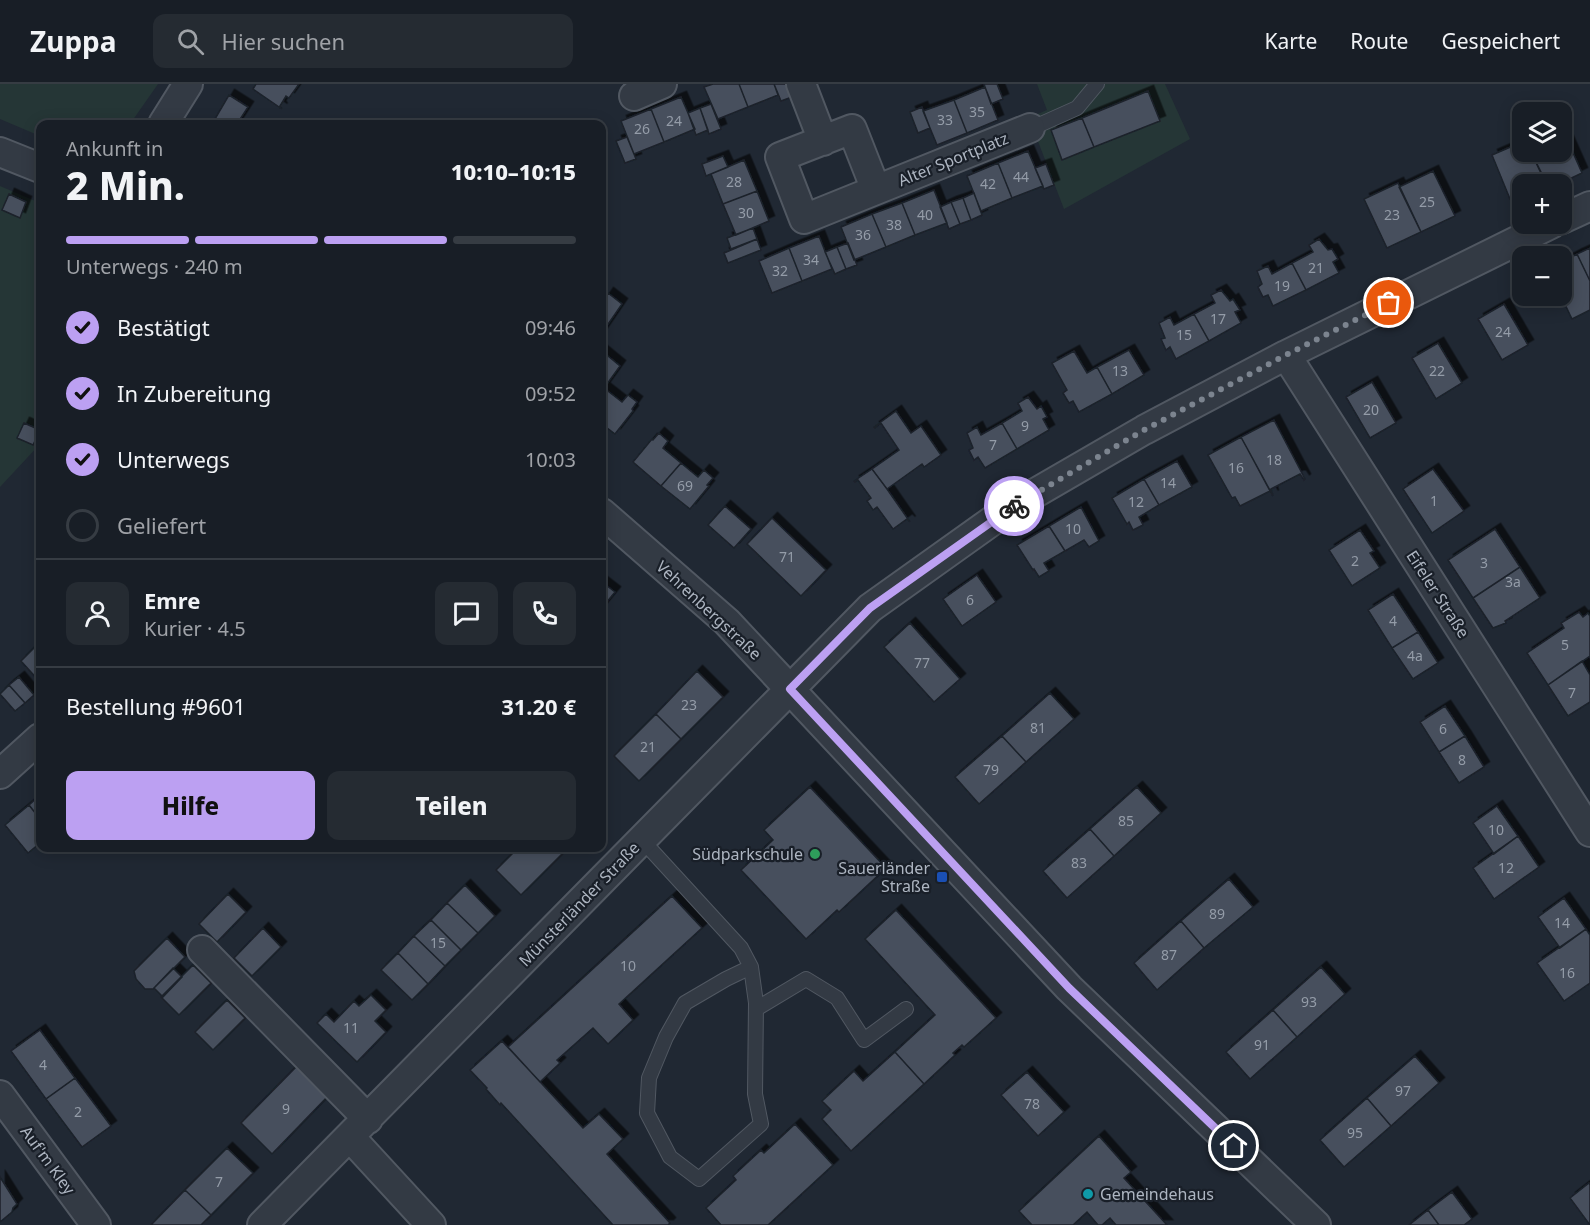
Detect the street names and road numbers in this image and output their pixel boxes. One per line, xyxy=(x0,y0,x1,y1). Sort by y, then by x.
street label: Alter Sportplatz xyxy=(895,127,1011,191)
street label: Eifeler Straße xyxy=(1401,546,1475,642)
street label: Vehrenbergstraße xyxy=(652,555,766,665)
street label: Münsterländer Straße xyxy=(514,837,644,971)
street label: Auf'm Kley xyxy=(16,1121,81,1199)

